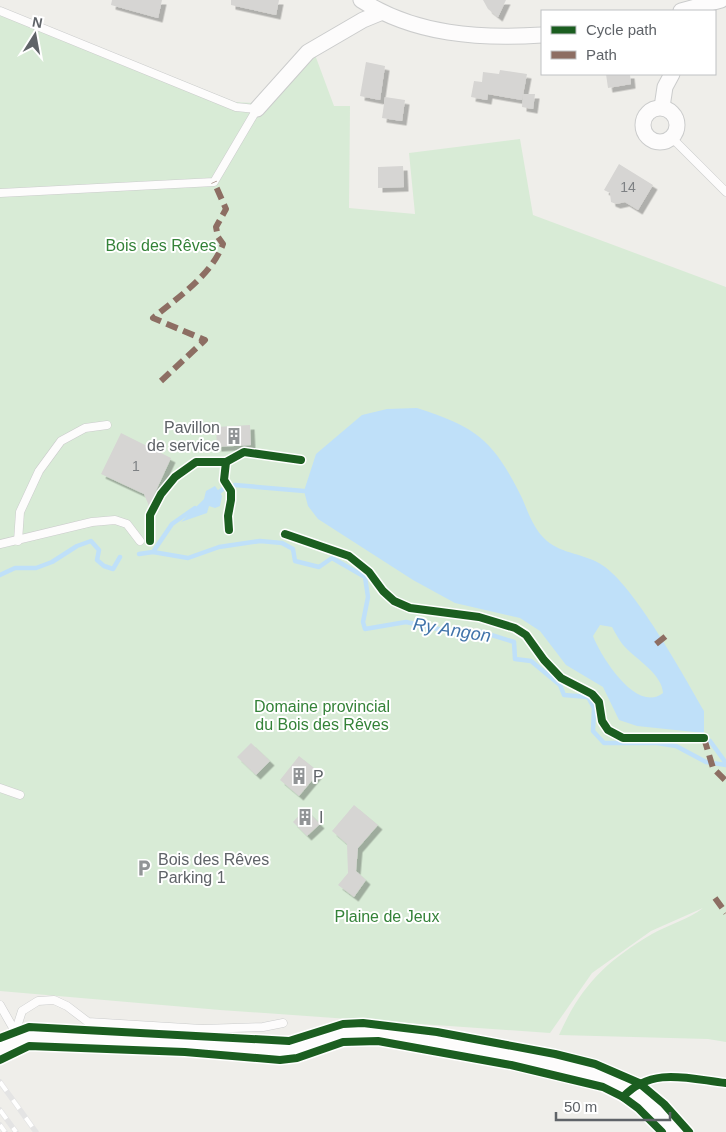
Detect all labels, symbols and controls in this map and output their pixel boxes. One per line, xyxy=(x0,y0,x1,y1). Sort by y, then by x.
north arrow xyxy=(10,10,60,60)
legend xyxy=(541,10,716,75)
text: N xyxy=(31,13,44,31)
text: Cycle path xyxy=(586,21,657,38)
text: Path xyxy=(586,46,617,63)
house number: 14 xyxy=(620,179,636,195)
park label: Bois des Rêves xyxy=(105,237,217,254)
place label: Pavillon de service xyxy=(147,419,220,454)
building icon: Pavillon de service xyxy=(224,426,244,446)
house number: 1 xyxy=(132,458,140,474)
water label: Ry Angon xyxy=(412,614,492,646)
park label: Domaine provincial du Bois des Rêves xyxy=(254,698,390,733)
building icon: P xyxy=(289,766,309,786)
place label: P xyxy=(313,768,324,785)
building icon: I xyxy=(295,807,315,827)
place label: I xyxy=(319,809,323,826)
place label: Bois des Rêves Parking 1 xyxy=(158,851,269,886)
parking icon: Bois des Rêves Parking 1 xyxy=(134,858,154,878)
park label: Plaine de Jeux xyxy=(335,908,439,925)
scale bar xyxy=(556,1090,670,1122)
text: 50 m xyxy=(564,1098,597,1115)

